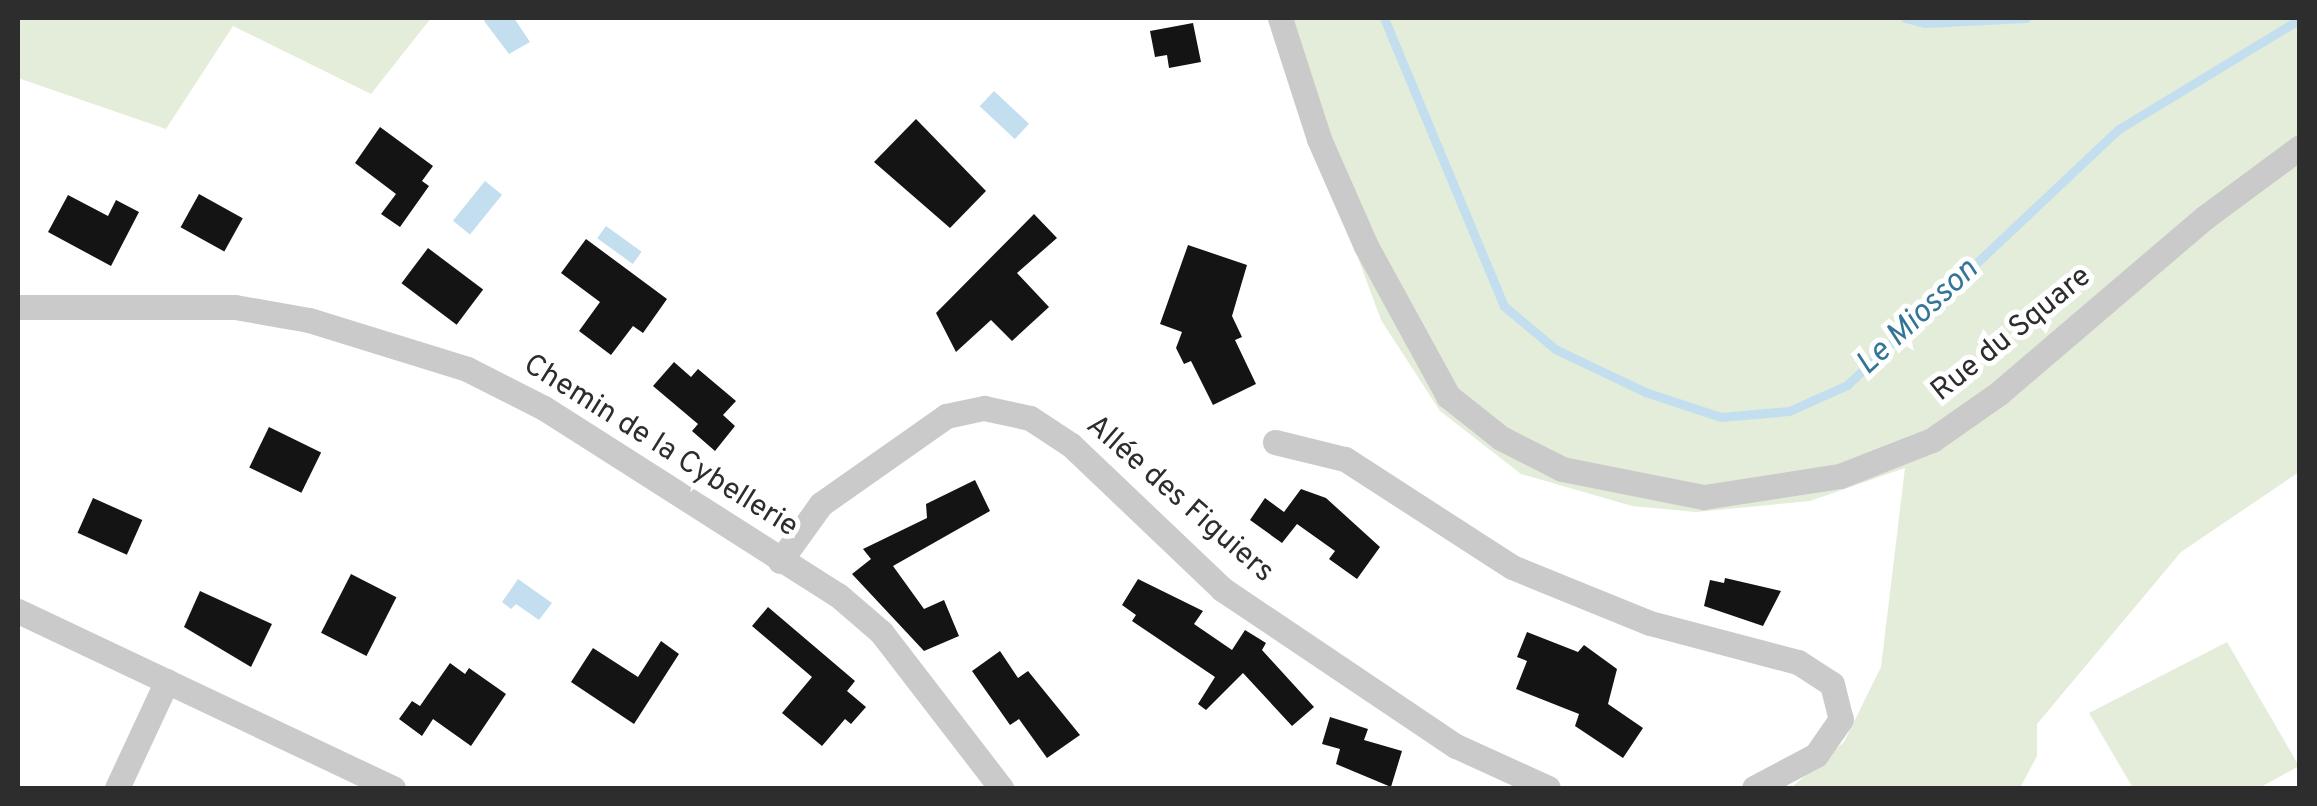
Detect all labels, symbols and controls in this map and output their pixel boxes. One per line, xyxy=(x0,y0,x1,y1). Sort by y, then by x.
water label: Le Miosson xyxy=(1849,252,1987,384)
street label: Rue du Square xyxy=(1925,260,2099,410)
street label: Chemin de la Cybellerie xyxy=(516,348,804,546)
street label: Allée des Figuiers xyxy=(1078,409,1280,591)

